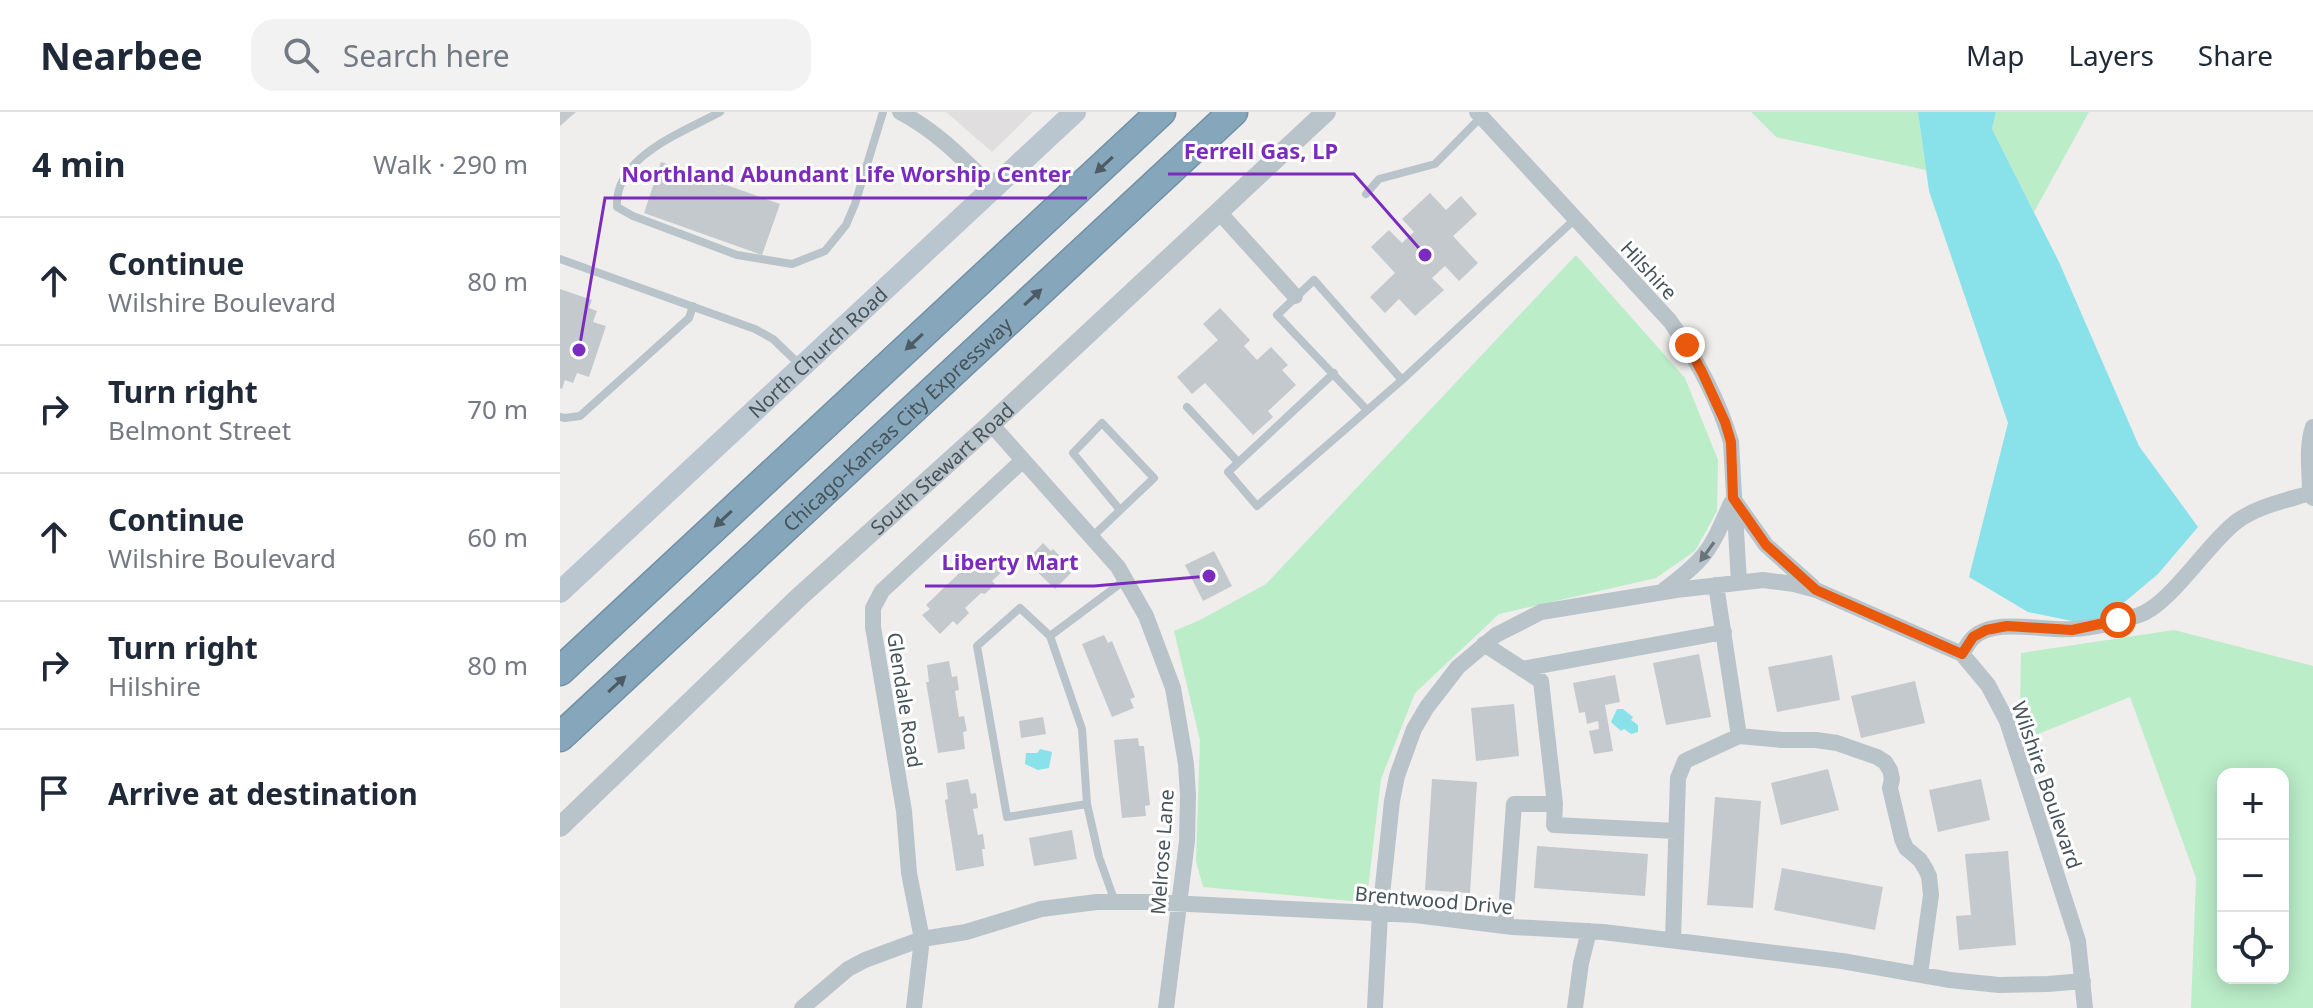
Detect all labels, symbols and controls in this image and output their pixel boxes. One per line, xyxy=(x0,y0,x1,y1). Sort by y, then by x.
search box xyxy=(251,19,811,91)
text: Nearbee xyxy=(40,29,203,81)
icon: search xyxy=(279,33,323,77)
text: Search here xyxy=(343,35,510,76)
text: Map xyxy=(1966,36,2024,74)
text: Layers xyxy=(2068,36,2154,74)
text: Share xyxy=(2198,36,2273,74)
callout: Ferrell Gas, LP xyxy=(1168,128,1354,174)
text: Ferrell Gas, LP xyxy=(1184,135,1338,165)
text: 4 min xyxy=(32,141,126,187)
text: Walk · 290 m xyxy=(373,146,528,182)
callout: Northland Abundant Life Worship Center xyxy=(605,152,1087,198)
one-way arrow xyxy=(1095,156,1114,174)
text: Northland Abundant Life Worship Center xyxy=(621,158,1071,188)
street label: Hilshire xyxy=(1615,235,1683,305)
text: Continue xyxy=(108,243,244,284)
icon: ahead xyxy=(32,259,76,303)
text: 80 m xyxy=(467,263,528,299)
street label: North Church Road xyxy=(742,280,893,424)
text: Wilshire Boulevard xyxy=(108,284,336,320)
one-way arrow xyxy=(1024,289,1043,307)
street label: Chicago-Kansas City Expressway xyxy=(777,310,1018,537)
route end xyxy=(1669,327,1705,363)
one-way arrow xyxy=(904,333,923,351)
text: Turn right xyxy=(108,371,258,412)
icon: right xyxy=(32,387,76,431)
text: 70 m xyxy=(467,391,528,427)
street label: South Stewart Road xyxy=(864,396,1020,540)
text: Belmont Street xyxy=(108,412,291,448)
text: Continue xyxy=(108,499,244,540)
one-way arrow xyxy=(714,510,733,528)
icon: ahead xyxy=(32,515,76,559)
text: 60 m xyxy=(467,519,528,555)
text: Wilshire Boulevard xyxy=(108,540,336,576)
callout: Liberty Mart xyxy=(925,540,1094,586)
one-way arrow xyxy=(1699,542,1715,562)
text: Liberty Mart xyxy=(942,546,1078,576)
route start xyxy=(2100,602,2136,638)
text: Turn right xyxy=(108,627,258,668)
street label: Glendale Road xyxy=(881,630,929,770)
icon: right xyxy=(32,643,76,687)
text: 80 m xyxy=(467,647,528,683)
text: Hilshire xyxy=(108,668,201,704)
one-way arrow xyxy=(607,675,626,693)
street label: Wilshire Boulevard xyxy=(2006,698,2088,872)
map controls xyxy=(2217,768,2289,984)
button: + xyxy=(2217,768,2289,840)
icon: arrive xyxy=(32,771,76,815)
text: Arrive at destination xyxy=(108,773,418,814)
street label: Melrose Lane xyxy=(1144,788,1180,916)
button: − xyxy=(2217,840,2289,912)
street label: Brentwood Drive xyxy=(1354,880,1514,920)
button: locate xyxy=(2217,912,2289,984)

